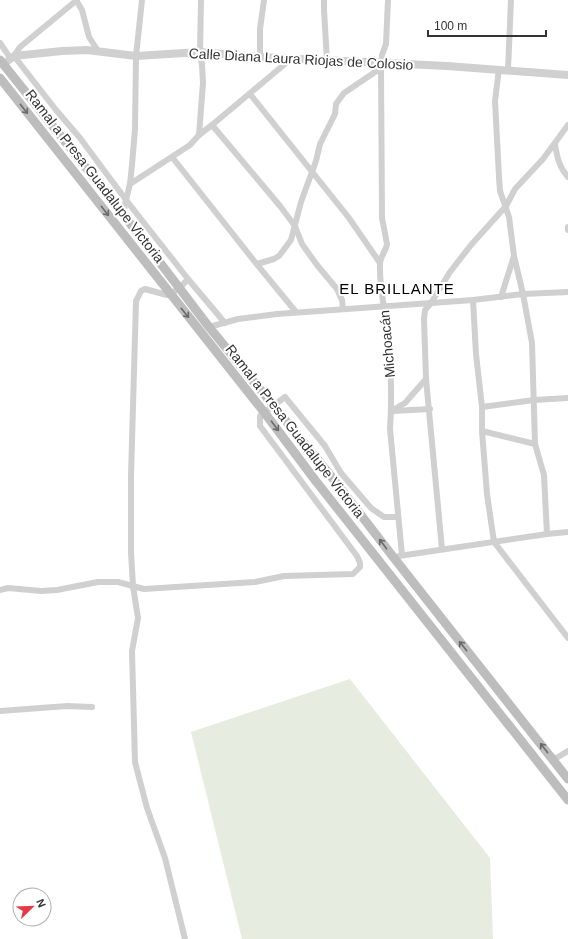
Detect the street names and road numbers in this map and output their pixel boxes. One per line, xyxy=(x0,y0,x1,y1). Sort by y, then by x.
street label: Calle Diana Laura Riojas de Colosio xyxy=(188,45,414,73)
street label: Ramal a Presa Guadalupe Victoria xyxy=(22,86,168,266)
street label: Michoacán xyxy=(376,310,398,378)
street label: Ramal a Presa Guadalupe Victoria xyxy=(222,341,368,521)

